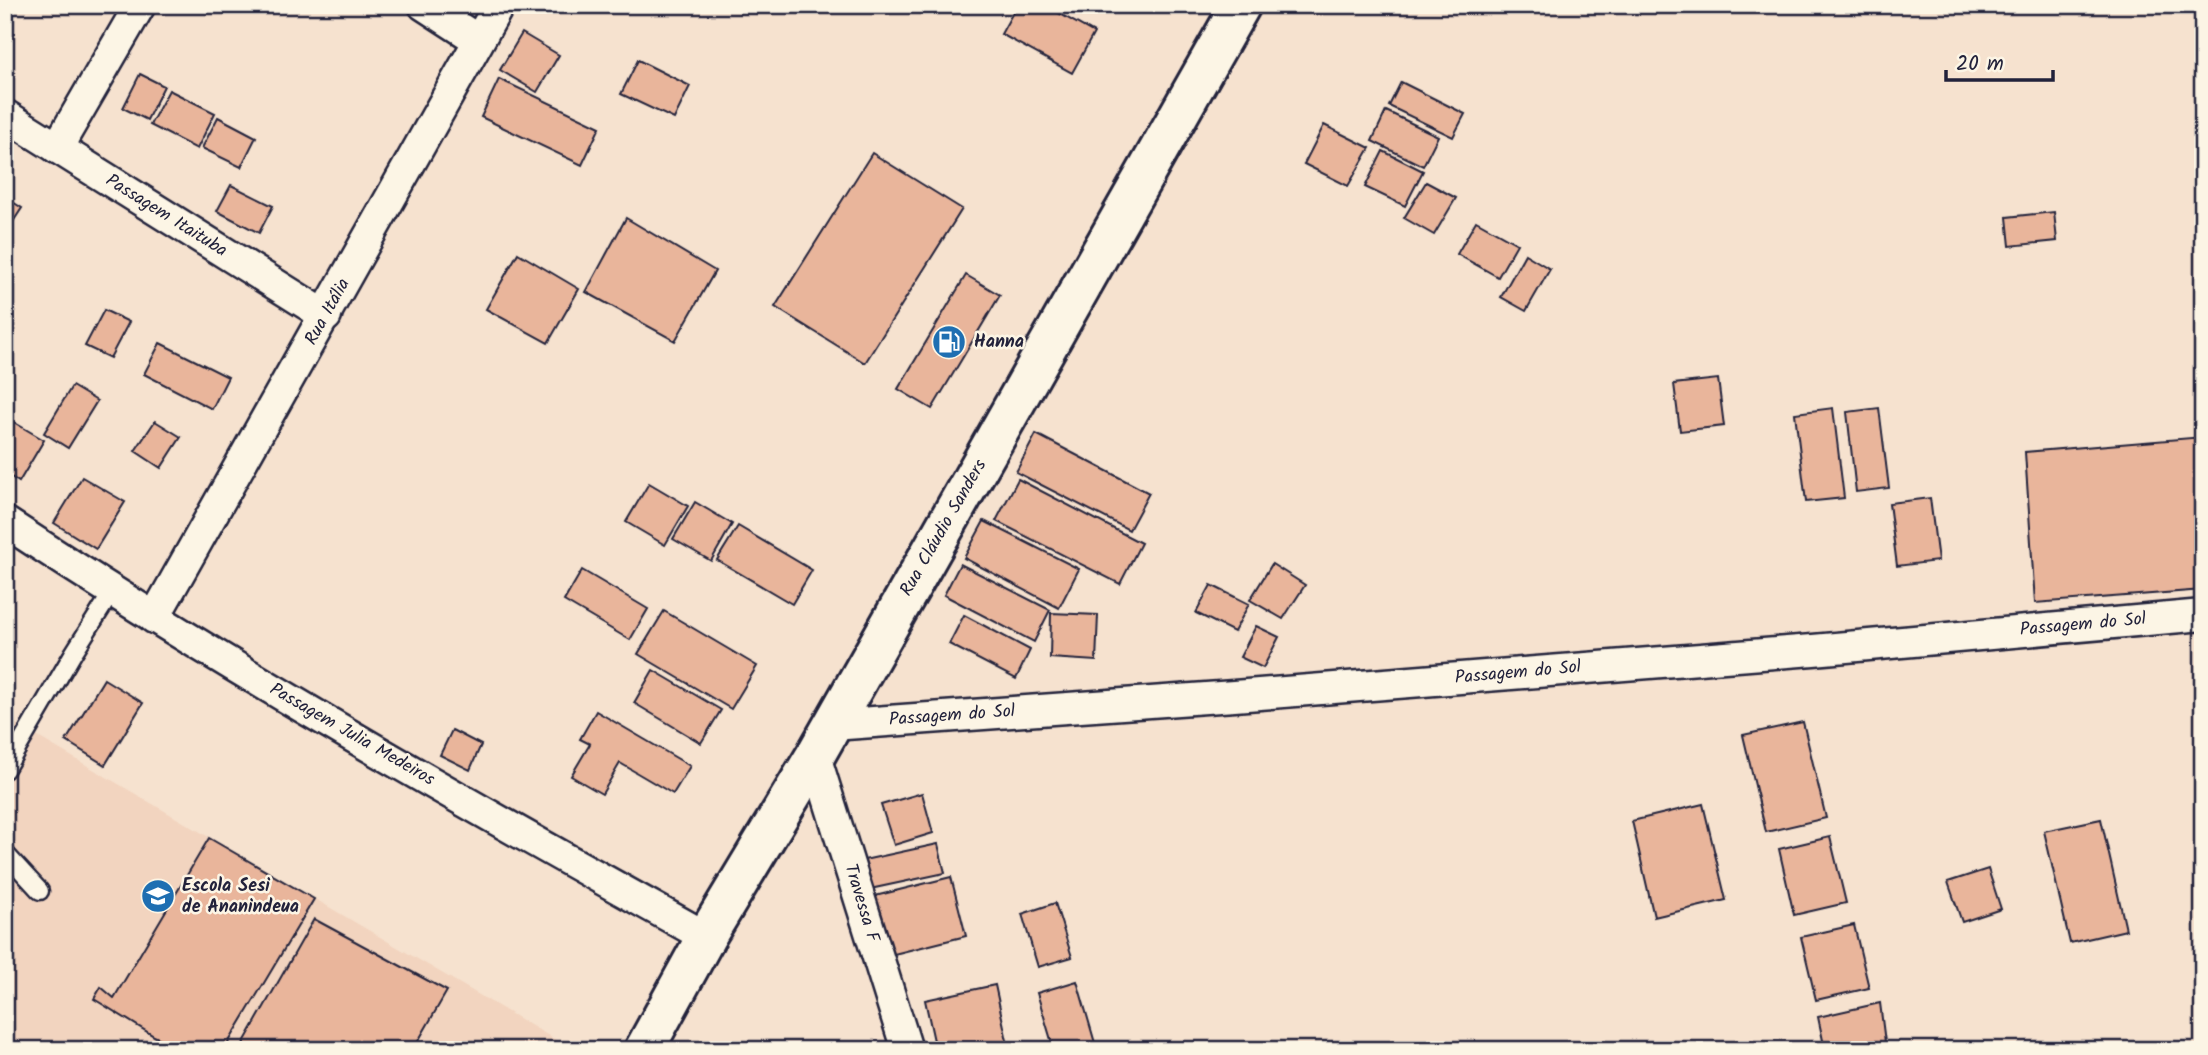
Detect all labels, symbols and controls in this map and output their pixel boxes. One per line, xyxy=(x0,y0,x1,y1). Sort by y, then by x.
scale bar xyxy=(1946,38,2052,82)
text: 20 m xyxy=(1956,48,2004,81)
street label: Passagem Itaituba xyxy=(99,167,233,265)
street label: Rua Itália xyxy=(298,273,358,351)
fuel station icon: Hanna xyxy=(930,323,968,361)
place label: Hanna xyxy=(974,328,1024,357)
street label: Rua Cláudio Sanders xyxy=(893,454,995,602)
street label: Passagem do Sol xyxy=(2019,605,2148,645)
street label: Passagem do Sol xyxy=(1454,653,1583,693)
street label: Passagem Julia Medeiros xyxy=(264,676,441,794)
street label: Passagem do Sol xyxy=(888,697,1017,735)
street label: Travessa F xyxy=(835,860,887,947)
place label: Escola Sesi de Ananindeua xyxy=(182,872,299,922)
school or university icon: Escola Sesi de Ananindeua xyxy=(139,877,177,915)

